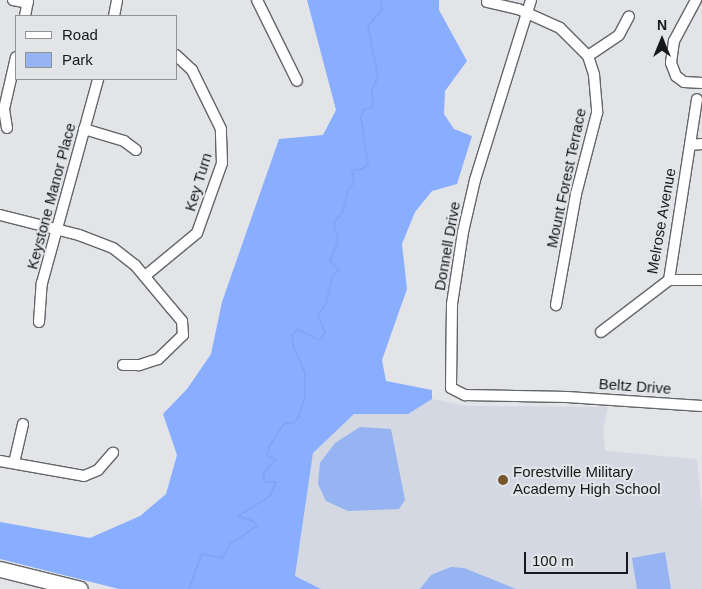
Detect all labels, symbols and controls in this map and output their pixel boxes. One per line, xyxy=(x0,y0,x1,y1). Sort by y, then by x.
legend xyxy=(15,15,178,80)
north arrow xyxy=(637,15,687,65)
text: N xyxy=(657,17,667,33)
text: Road xyxy=(62,26,98,43)
text: Park xyxy=(62,51,93,68)
street label: Mount Forest Terrace xyxy=(542,106,590,250)
street label: Keystone Manor Place xyxy=(23,121,79,271)
street label: Key Turn xyxy=(181,151,215,213)
street label: Melrose Avenue xyxy=(643,166,679,276)
street label: Donnell Drive xyxy=(430,200,464,292)
street label: Beltz Drive xyxy=(598,374,672,398)
place label: Forestville Military Academy High School xyxy=(513,462,661,497)
marker: Forestville Military Academy High School xyxy=(497,474,509,486)
scale bar xyxy=(527,542,631,574)
text: 100 m xyxy=(532,552,574,569)

